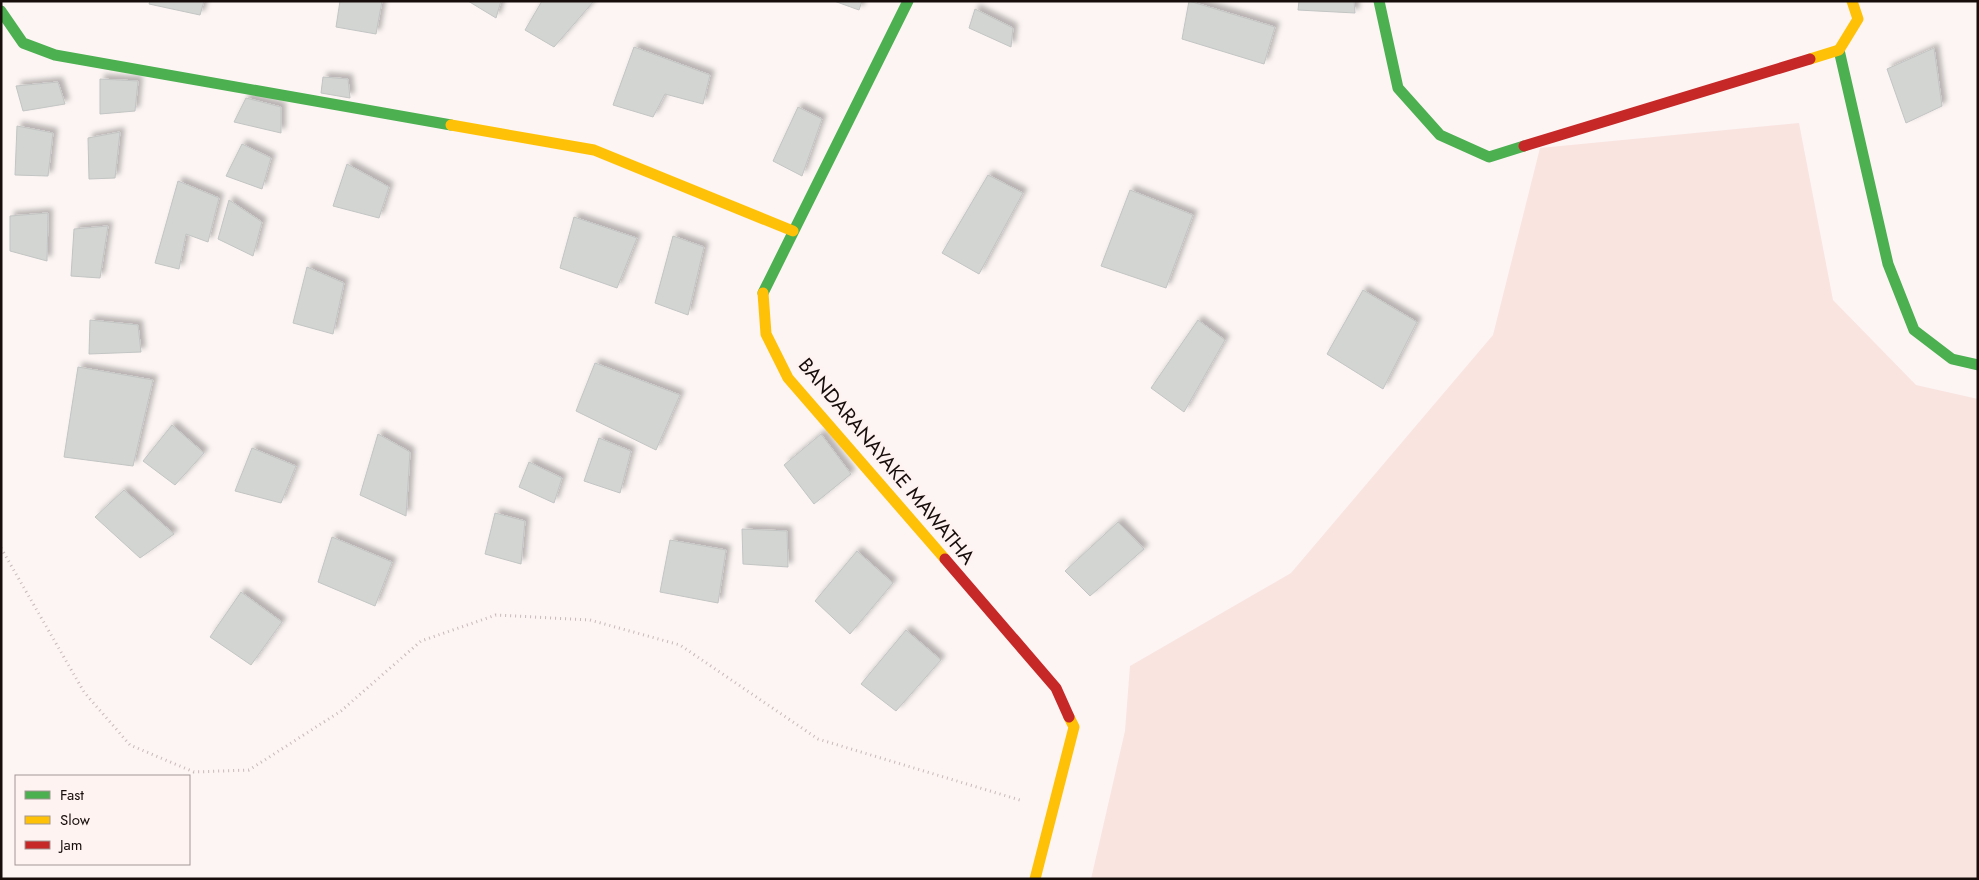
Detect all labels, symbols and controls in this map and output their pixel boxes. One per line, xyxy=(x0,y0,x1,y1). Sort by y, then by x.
street label: BANDARANAYAKE MAWATHA xyxy=(791,352,982,572)
legend xyxy=(15,775,190,865)
text: Fast xyxy=(60,784,84,806)
text: Slow xyxy=(60,809,91,831)
text: Jam xyxy=(58,834,83,856)

